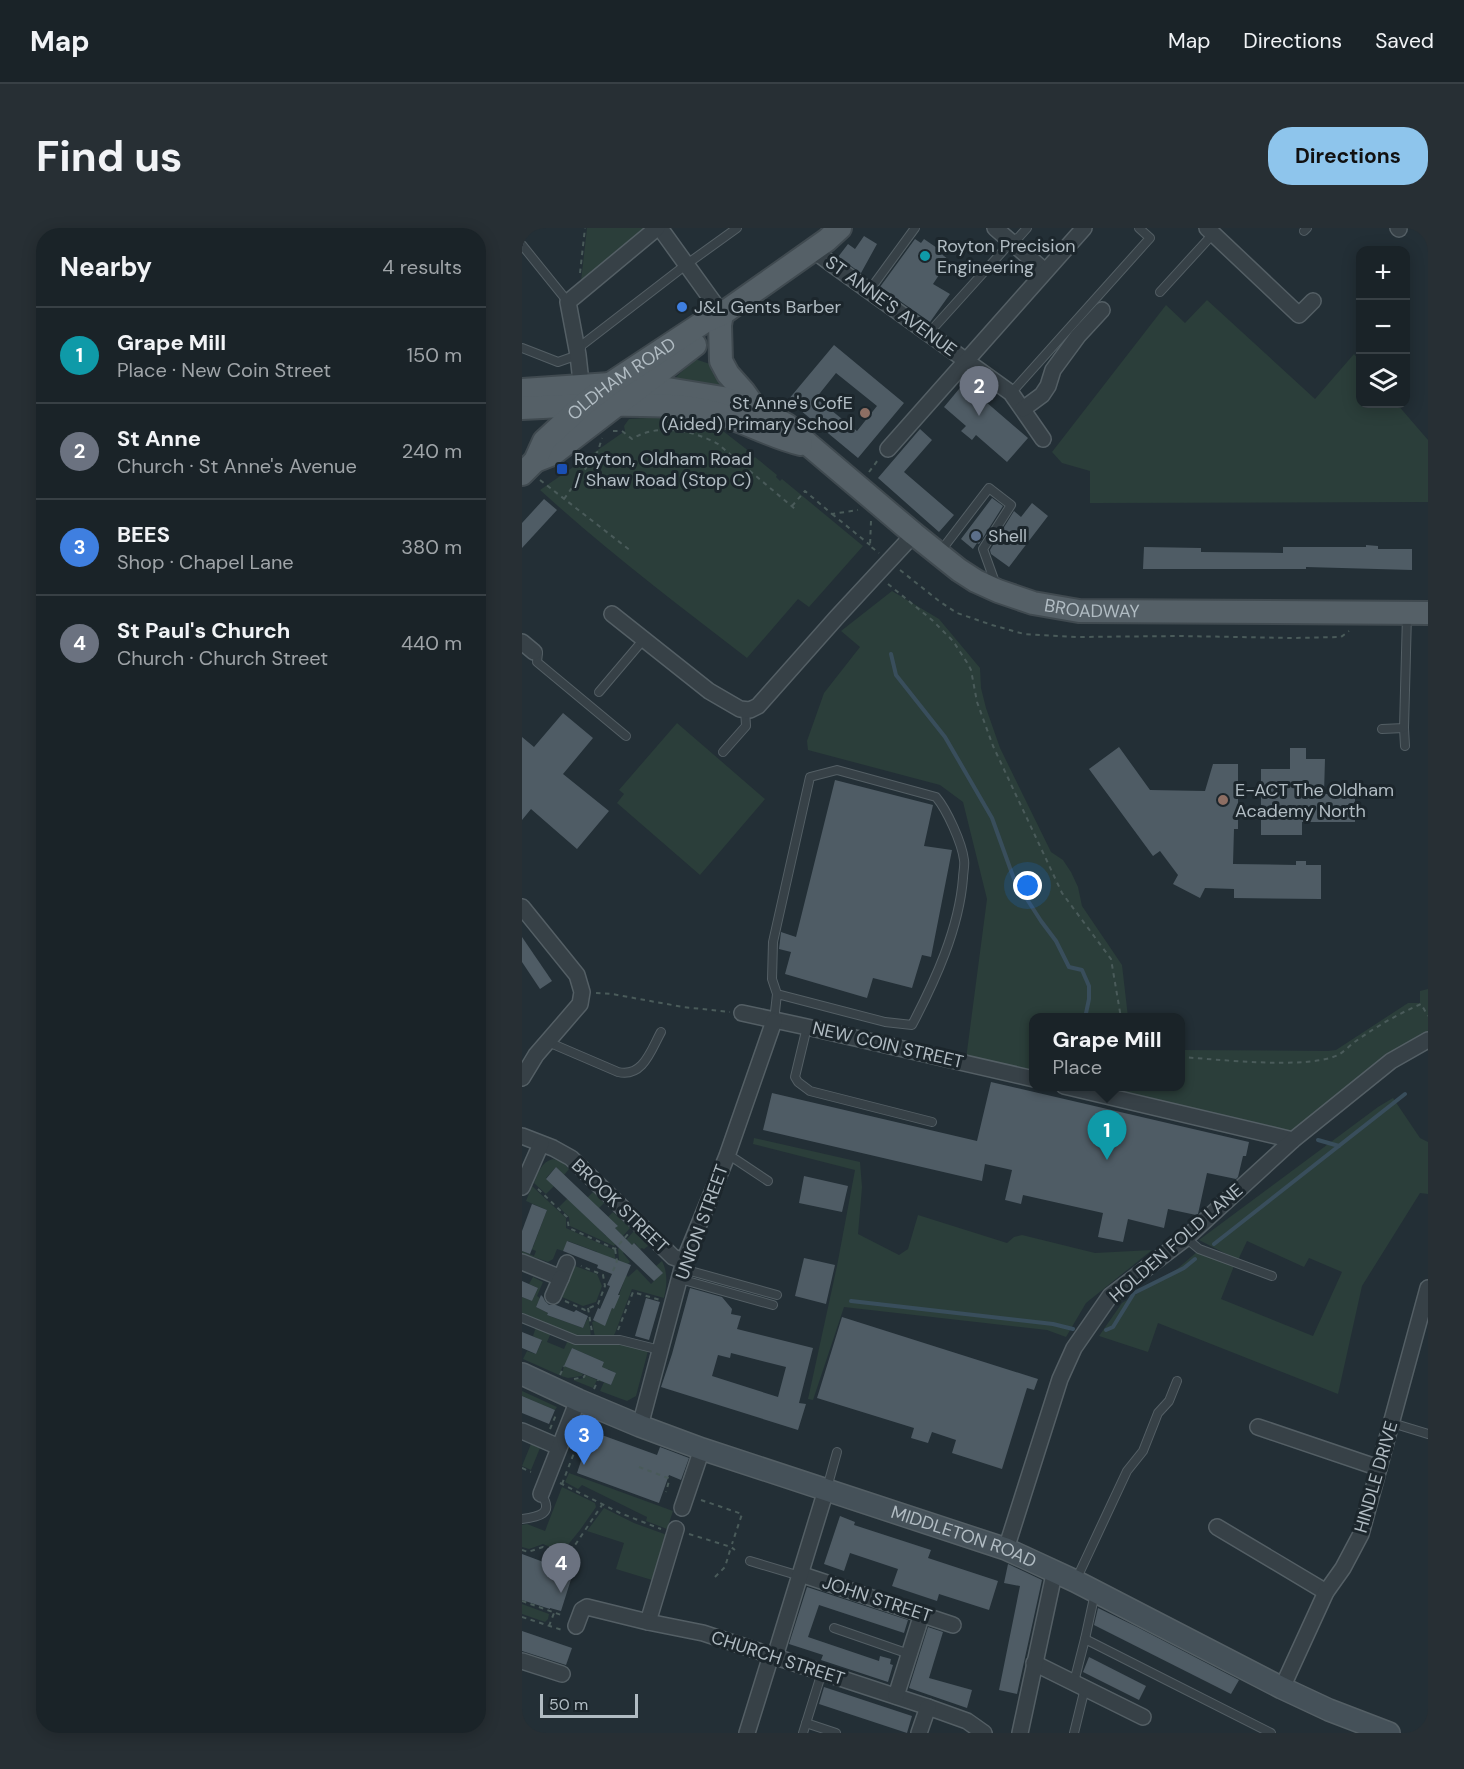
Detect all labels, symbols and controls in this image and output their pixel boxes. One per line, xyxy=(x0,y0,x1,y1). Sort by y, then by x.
text: Map xyxy=(30,23,90,60)
text: Map xyxy=(1168,27,1210,55)
text: Directions xyxy=(1243,27,1342,55)
text: Saved xyxy=(1375,27,1434,55)
button: Directions xyxy=(1268,127,1428,185)
text: Find us xyxy=(36,129,182,184)
place label: Royton Precision Engineering xyxy=(937,234,1076,279)
map controls xyxy=(1356,246,1410,408)
button: + xyxy=(1356,246,1410,300)
marker: Royton Precision Engineering xyxy=(918,249,932,263)
text: Nearby xyxy=(60,250,152,284)
street label: ST ANNE'S AVENUE xyxy=(820,250,962,362)
text: 4 results xyxy=(382,254,462,280)
place label: J&L Gents Barber xyxy=(694,295,841,319)
marker: J&L Gents Barber xyxy=(675,300,689,314)
button: − xyxy=(1356,300,1410,354)
text: Grape Mill xyxy=(117,328,226,357)
street label: OLDHAM ROAD xyxy=(562,332,680,426)
text: 1 xyxy=(76,342,83,368)
text: 150 m xyxy=(407,342,462,368)
button: layers xyxy=(1356,354,1410,408)
text: Place · New Coin Street xyxy=(117,357,331,383)
pin: 2 xyxy=(960,366,998,416)
place label: St Anne's CofE (Aided) Primary School xyxy=(661,391,853,436)
marker: St Anne's CofE (Aided) Primary School xyxy=(858,406,872,420)
text: St Anne xyxy=(117,424,201,453)
text: 2 xyxy=(74,438,85,464)
text: 240 m xyxy=(402,438,462,464)
place label: Royton, Oldham Road / Shaw Road (Stop C) xyxy=(574,447,752,492)
text: Church · St Anne's Avenue xyxy=(117,453,357,479)
marker: Royton, Oldham Road / Shaw Road (Stop C) xyxy=(555,462,569,476)
text: BEES xyxy=(117,520,170,549)
place label: Shell xyxy=(988,524,1027,548)
marker: Shell xyxy=(969,529,983,543)
text: 3 xyxy=(73,534,86,560)
text: 380 m xyxy=(401,534,462,560)
text: Shop · Chapel Lane xyxy=(117,549,294,575)
street label: BROADWAY xyxy=(1043,593,1140,623)
text: St Paul's Church xyxy=(117,616,290,645)
text: 4 xyxy=(73,630,86,656)
text: 440 m xyxy=(401,630,462,656)
text: Church · Church Street xyxy=(117,645,328,671)
place label: E-ACT The Oldham Academy North xyxy=(1235,778,1394,823)
marker: E-ACT The Oldham Academy North xyxy=(1216,793,1230,807)
your location xyxy=(1013,871,1042,900)
popup xyxy=(1029,1013,1185,1091)
street label: NEW COIN STREET xyxy=(810,1016,966,1074)
text: Grape Mill xyxy=(1052,1025,1162,1054)
text: Place xyxy=(1052,1054,1102,1080)
pin: 1 xyxy=(1088,1110,1126,1160)
street label: BROOK STREET xyxy=(566,1154,674,1258)
street label: UNION STREET xyxy=(670,1161,734,1283)
street label: HOLDEN FOLD LANE xyxy=(1104,1178,1248,1308)
pin: 3 xyxy=(564,1416,604,1465)
street label: HINDLE DRIVE xyxy=(1349,1418,1403,1536)
street label: MIDDLETON ROAD xyxy=(888,1500,1040,1573)
pin: 4 xyxy=(542,1544,580,1593)
street label: JOHN STREET xyxy=(819,1570,935,1628)
street label: CHURCH STREET xyxy=(708,1625,848,1691)
scale bar xyxy=(540,1691,638,1718)
text: 50 m xyxy=(549,1694,588,1715)

